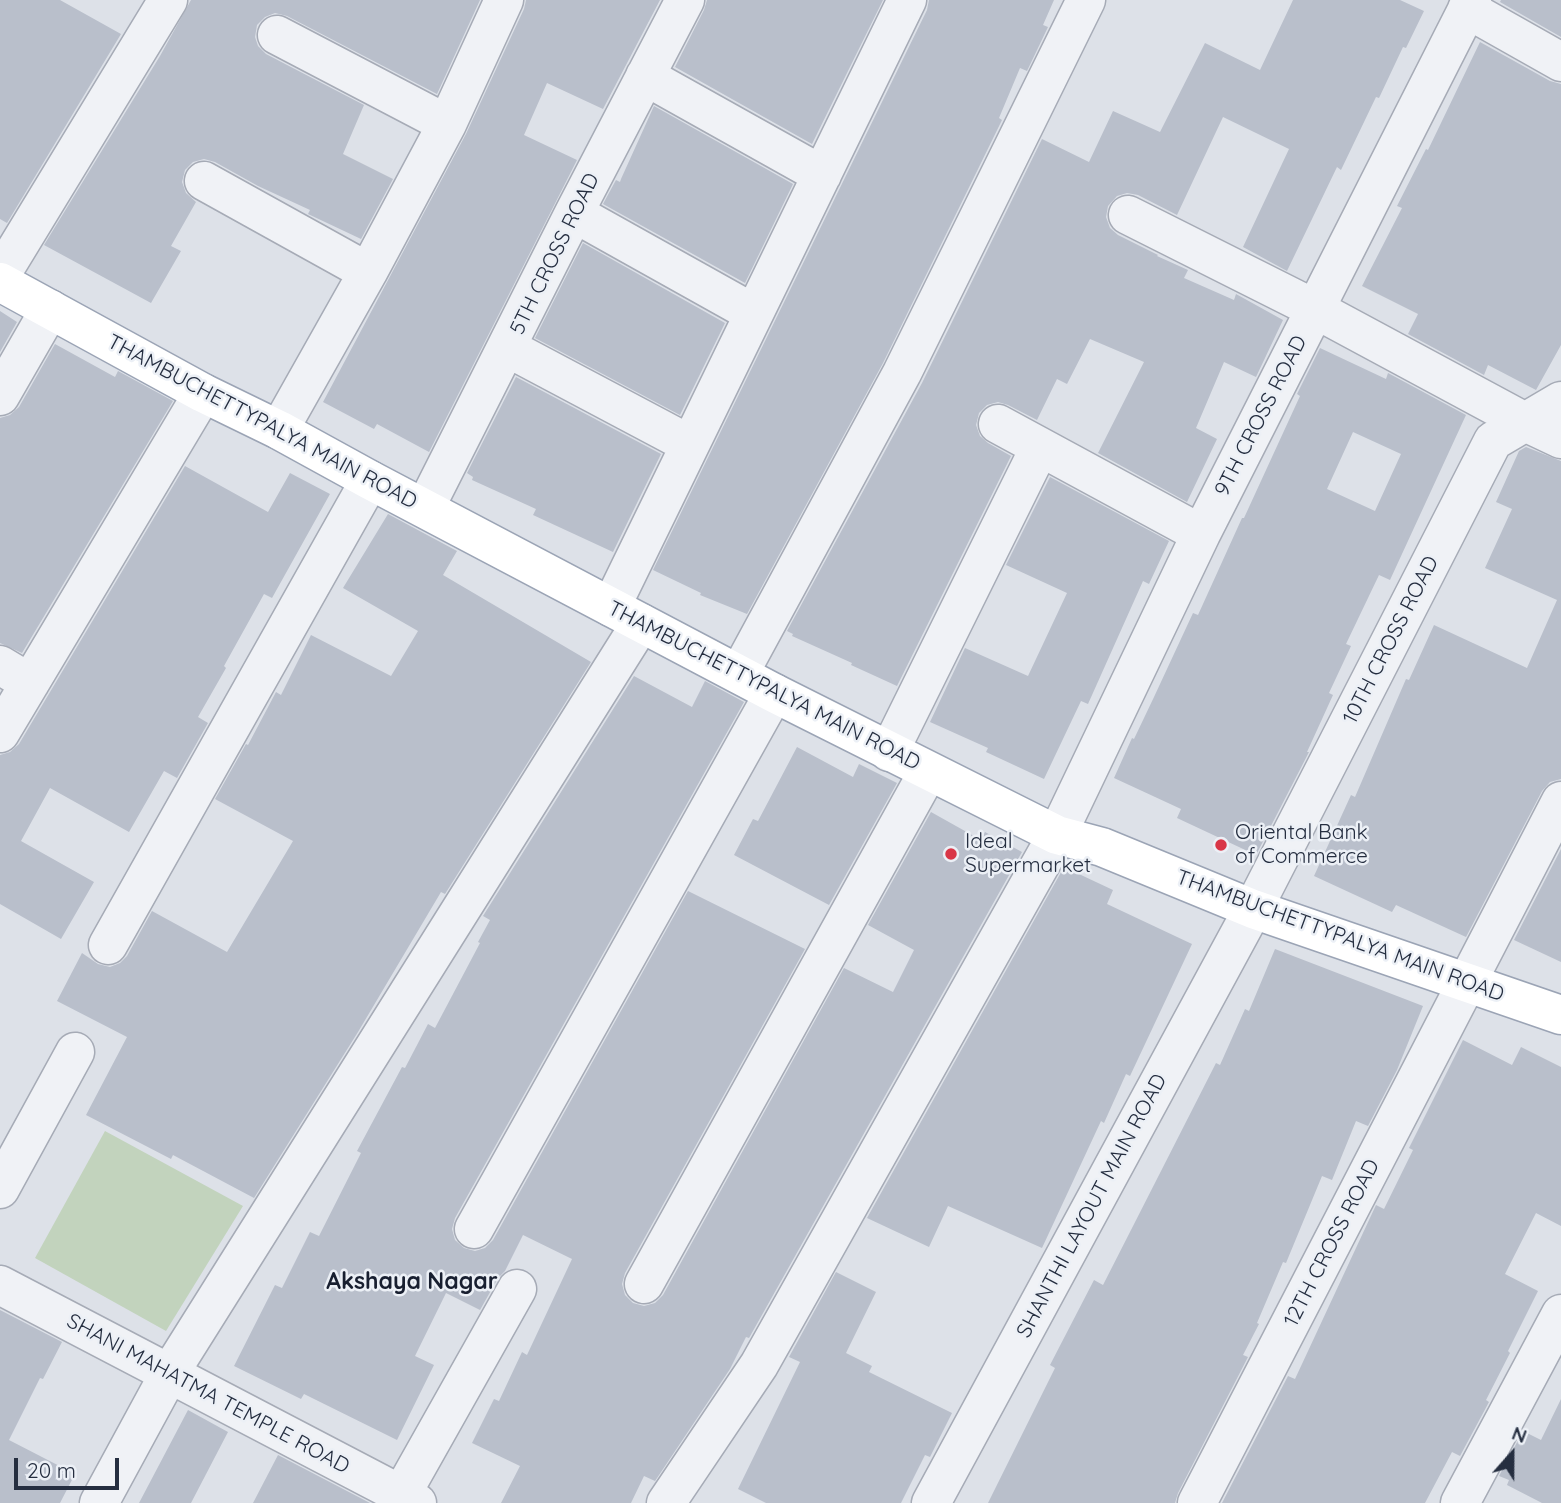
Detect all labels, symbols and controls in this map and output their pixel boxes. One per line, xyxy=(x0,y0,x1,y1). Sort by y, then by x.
street label: 5TH CROSS ROAD xyxy=(505,169,605,339)
street label: THAMBUCHETTYPALYA MAIN ROAD xyxy=(103,329,421,515)
street label: 9TH CROSS ROAD xyxy=(1210,332,1312,500)
street label: 10TH CROSS ROAD xyxy=(1338,552,1444,728)
street label: THAMBUCHETTYPALYA MAIN ROAD xyxy=(604,596,924,776)
place label: Oriental Bank of Commerce xyxy=(1235,820,1368,870)
place label: Ideal Supermarket xyxy=(965,829,1091,879)
marker: Oriental Bank of Commerce xyxy=(1213,837,1229,853)
marker: Ideal Supermarket xyxy=(943,846,959,862)
street label: THAMBUCHETTYPALYA MAIN ROAD xyxy=(1173,865,1507,1007)
street label: SHANTHI LAYOUT MAIN ROAD xyxy=(1012,1070,1172,1342)
street label: 12TH CROSS ROAD xyxy=(1279,1155,1385,1331)
district label: Akshaya Nagar xyxy=(326,1268,498,1296)
street label: SHANI MAHATMA TEMPLE ROAD xyxy=(62,1309,354,1479)
north arrow xyxy=(1477,1419,1547,1489)
text: N xyxy=(1509,1421,1530,1448)
scale bar xyxy=(18,1444,122,1488)
text: 20 m xyxy=(27,1457,76,1483)

